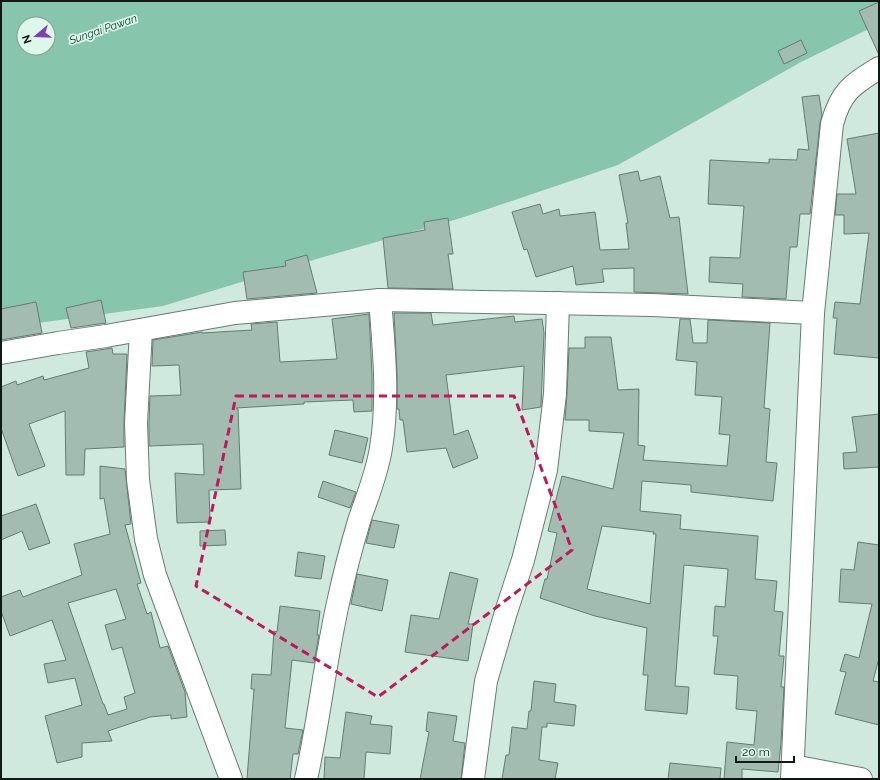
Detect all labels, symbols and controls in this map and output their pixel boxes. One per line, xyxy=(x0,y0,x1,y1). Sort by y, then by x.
water label: Sungai Pawan xyxy=(67,12,139,48)
north arrow xyxy=(16,16,56,56)
text: N xyxy=(20,33,35,45)
scale bar xyxy=(736,738,794,764)
text: 20 m xyxy=(742,745,770,759)

